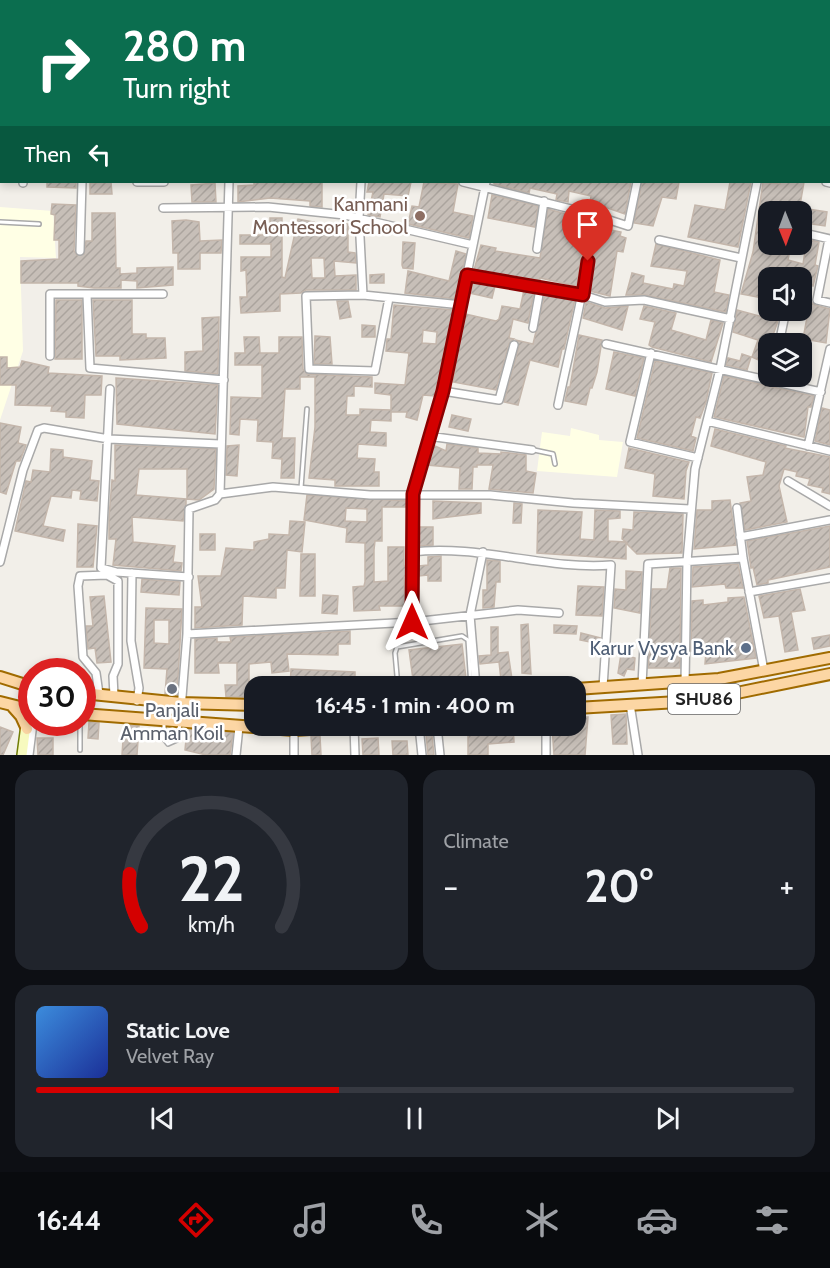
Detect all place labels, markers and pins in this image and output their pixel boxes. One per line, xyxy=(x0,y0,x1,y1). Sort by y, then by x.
place label: Kanmani Montessori School xyxy=(252,192,408,239)
pin xyxy=(562,199,613,261)
marker: Kanmani Montessori School xyxy=(413,209,427,223)
place label: Karur Vysya Bank xyxy=(589,636,734,660)
marker: Karur Vysya Bank xyxy=(739,641,753,655)
marker: Panjali Amman Koil xyxy=(165,682,179,696)
place label: Panjali Amman Koil xyxy=(120,698,224,745)

